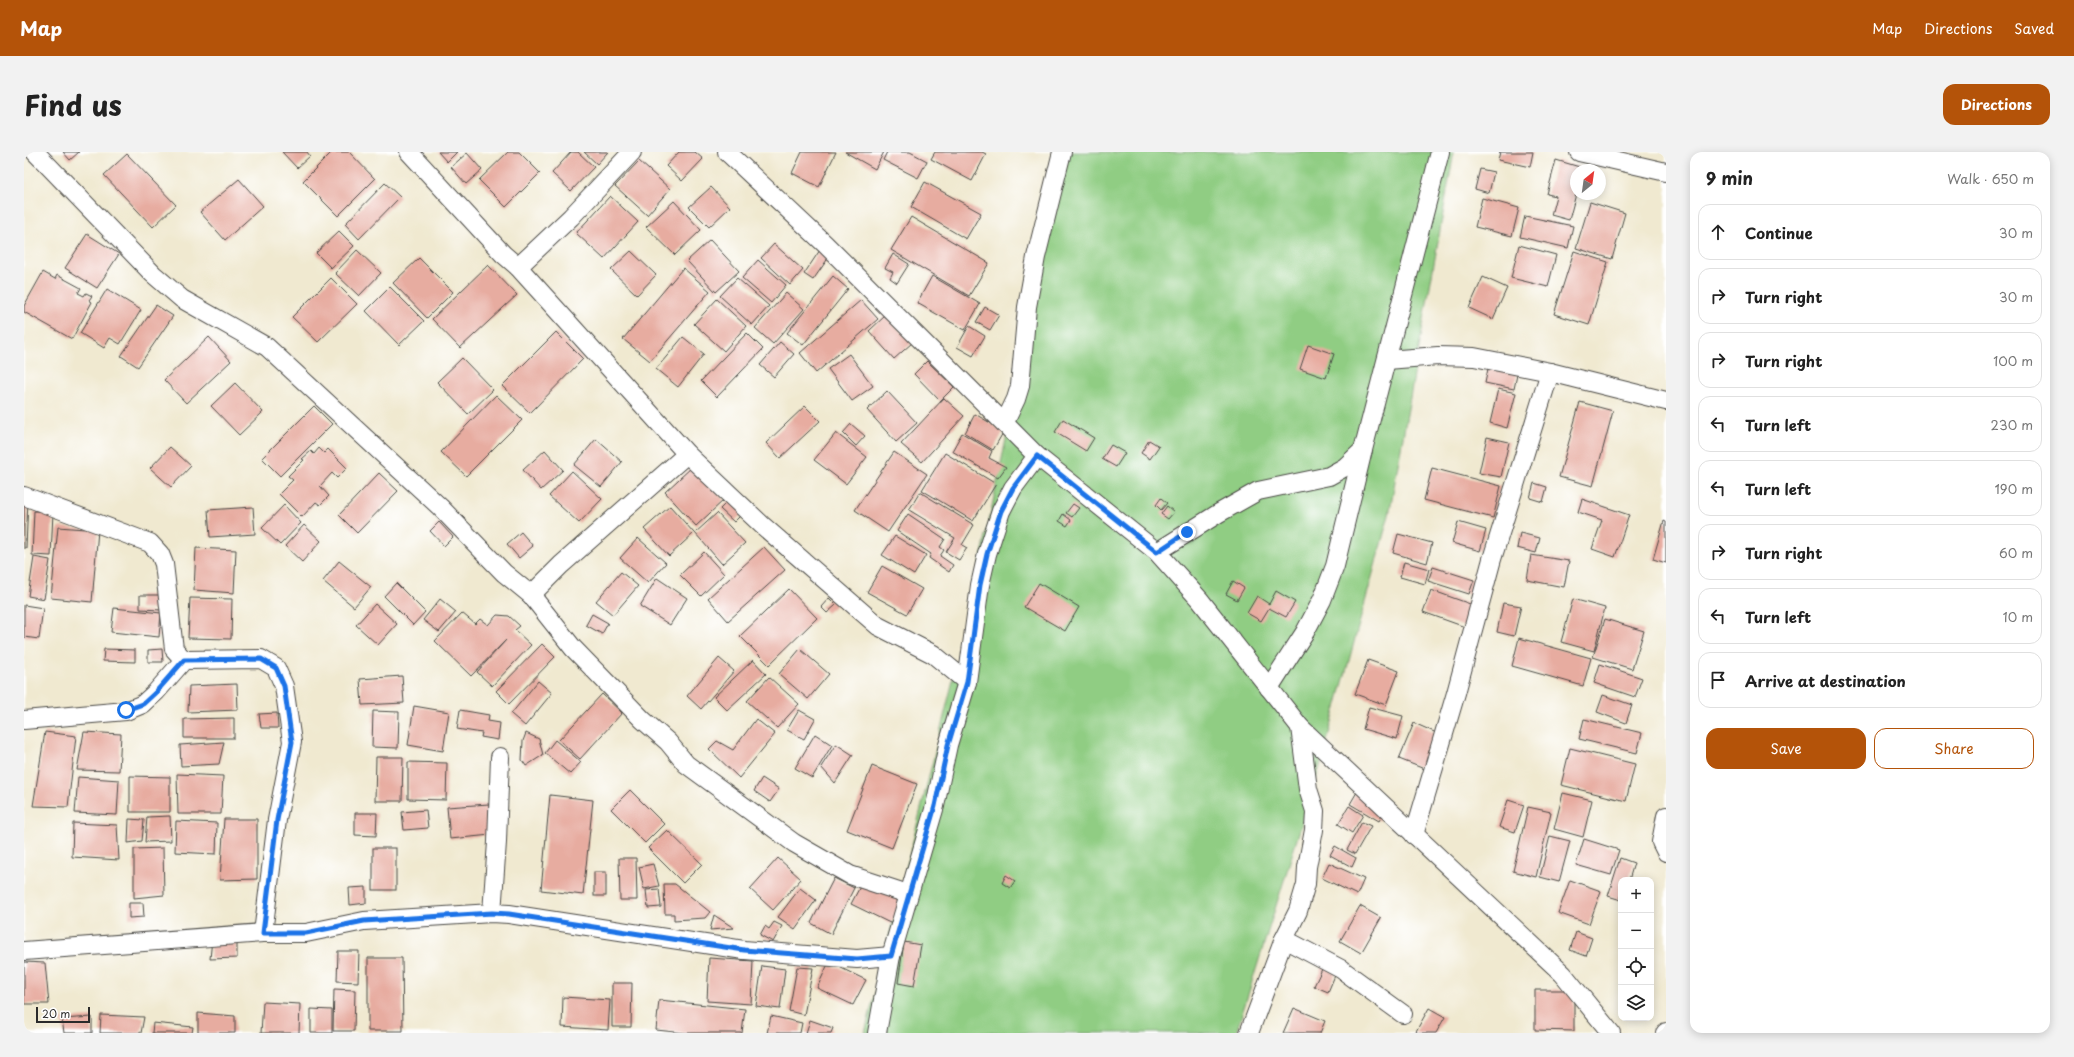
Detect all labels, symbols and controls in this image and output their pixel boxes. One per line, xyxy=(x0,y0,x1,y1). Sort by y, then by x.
text: Map xyxy=(20,14,62,42)
text: Map xyxy=(1872,18,1902,39)
text: Directions xyxy=(1924,18,1992,39)
text: Saved xyxy=(2014,18,2054,39)
text: Find us xyxy=(24,83,122,126)
button: Directions xyxy=(1943,84,2050,125)
north arrow xyxy=(1570,164,1606,200)
text: 9 min xyxy=(1706,165,1753,191)
text: Walk · 650 m xyxy=(1947,169,2034,188)
icon: ahead xyxy=(1707,221,1729,243)
text: Continue xyxy=(1745,221,1813,244)
text: 30 m xyxy=(1999,223,2033,242)
icon: right xyxy=(1707,285,1729,307)
text: Turn right xyxy=(1745,285,1822,308)
text: 30 m xyxy=(1999,287,2033,306)
icon: right xyxy=(1707,349,1729,371)
text: Turn right xyxy=(1745,349,1822,372)
text: 100 m xyxy=(1993,351,2033,370)
icon: left xyxy=(1707,413,1729,435)
text: Turn left xyxy=(1745,413,1811,436)
text: 230 m xyxy=(1991,415,2033,434)
icon: left xyxy=(1707,477,1729,499)
text: Turn left xyxy=(1745,477,1811,500)
text: 190 m xyxy=(1994,479,2033,498)
route end xyxy=(1178,523,1196,541)
icon: right xyxy=(1707,541,1729,563)
text: Turn right xyxy=(1745,541,1822,564)
text: 60 m xyxy=(1999,543,2033,562)
icon: left xyxy=(1707,605,1729,627)
text: Turn left xyxy=(1745,605,1811,628)
text: 10 m xyxy=(2003,607,2033,626)
icon: arrive xyxy=(1707,669,1729,691)
text: Arrive at destination xyxy=(1745,669,1906,692)
route start xyxy=(117,701,135,719)
button: Save xyxy=(1706,728,1866,769)
button: Share xyxy=(1874,728,2034,769)
map controls xyxy=(1618,877,1654,1021)
button: + xyxy=(1618,877,1654,913)
button: − xyxy=(1618,913,1654,949)
button: locate xyxy=(1618,949,1654,985)
button: layers xyxy=(1618,985,1654,1021)
scale bar xyxy=(36,1005,90,1024)
text: 20 m xyxy=(42,1005,70,1022)

